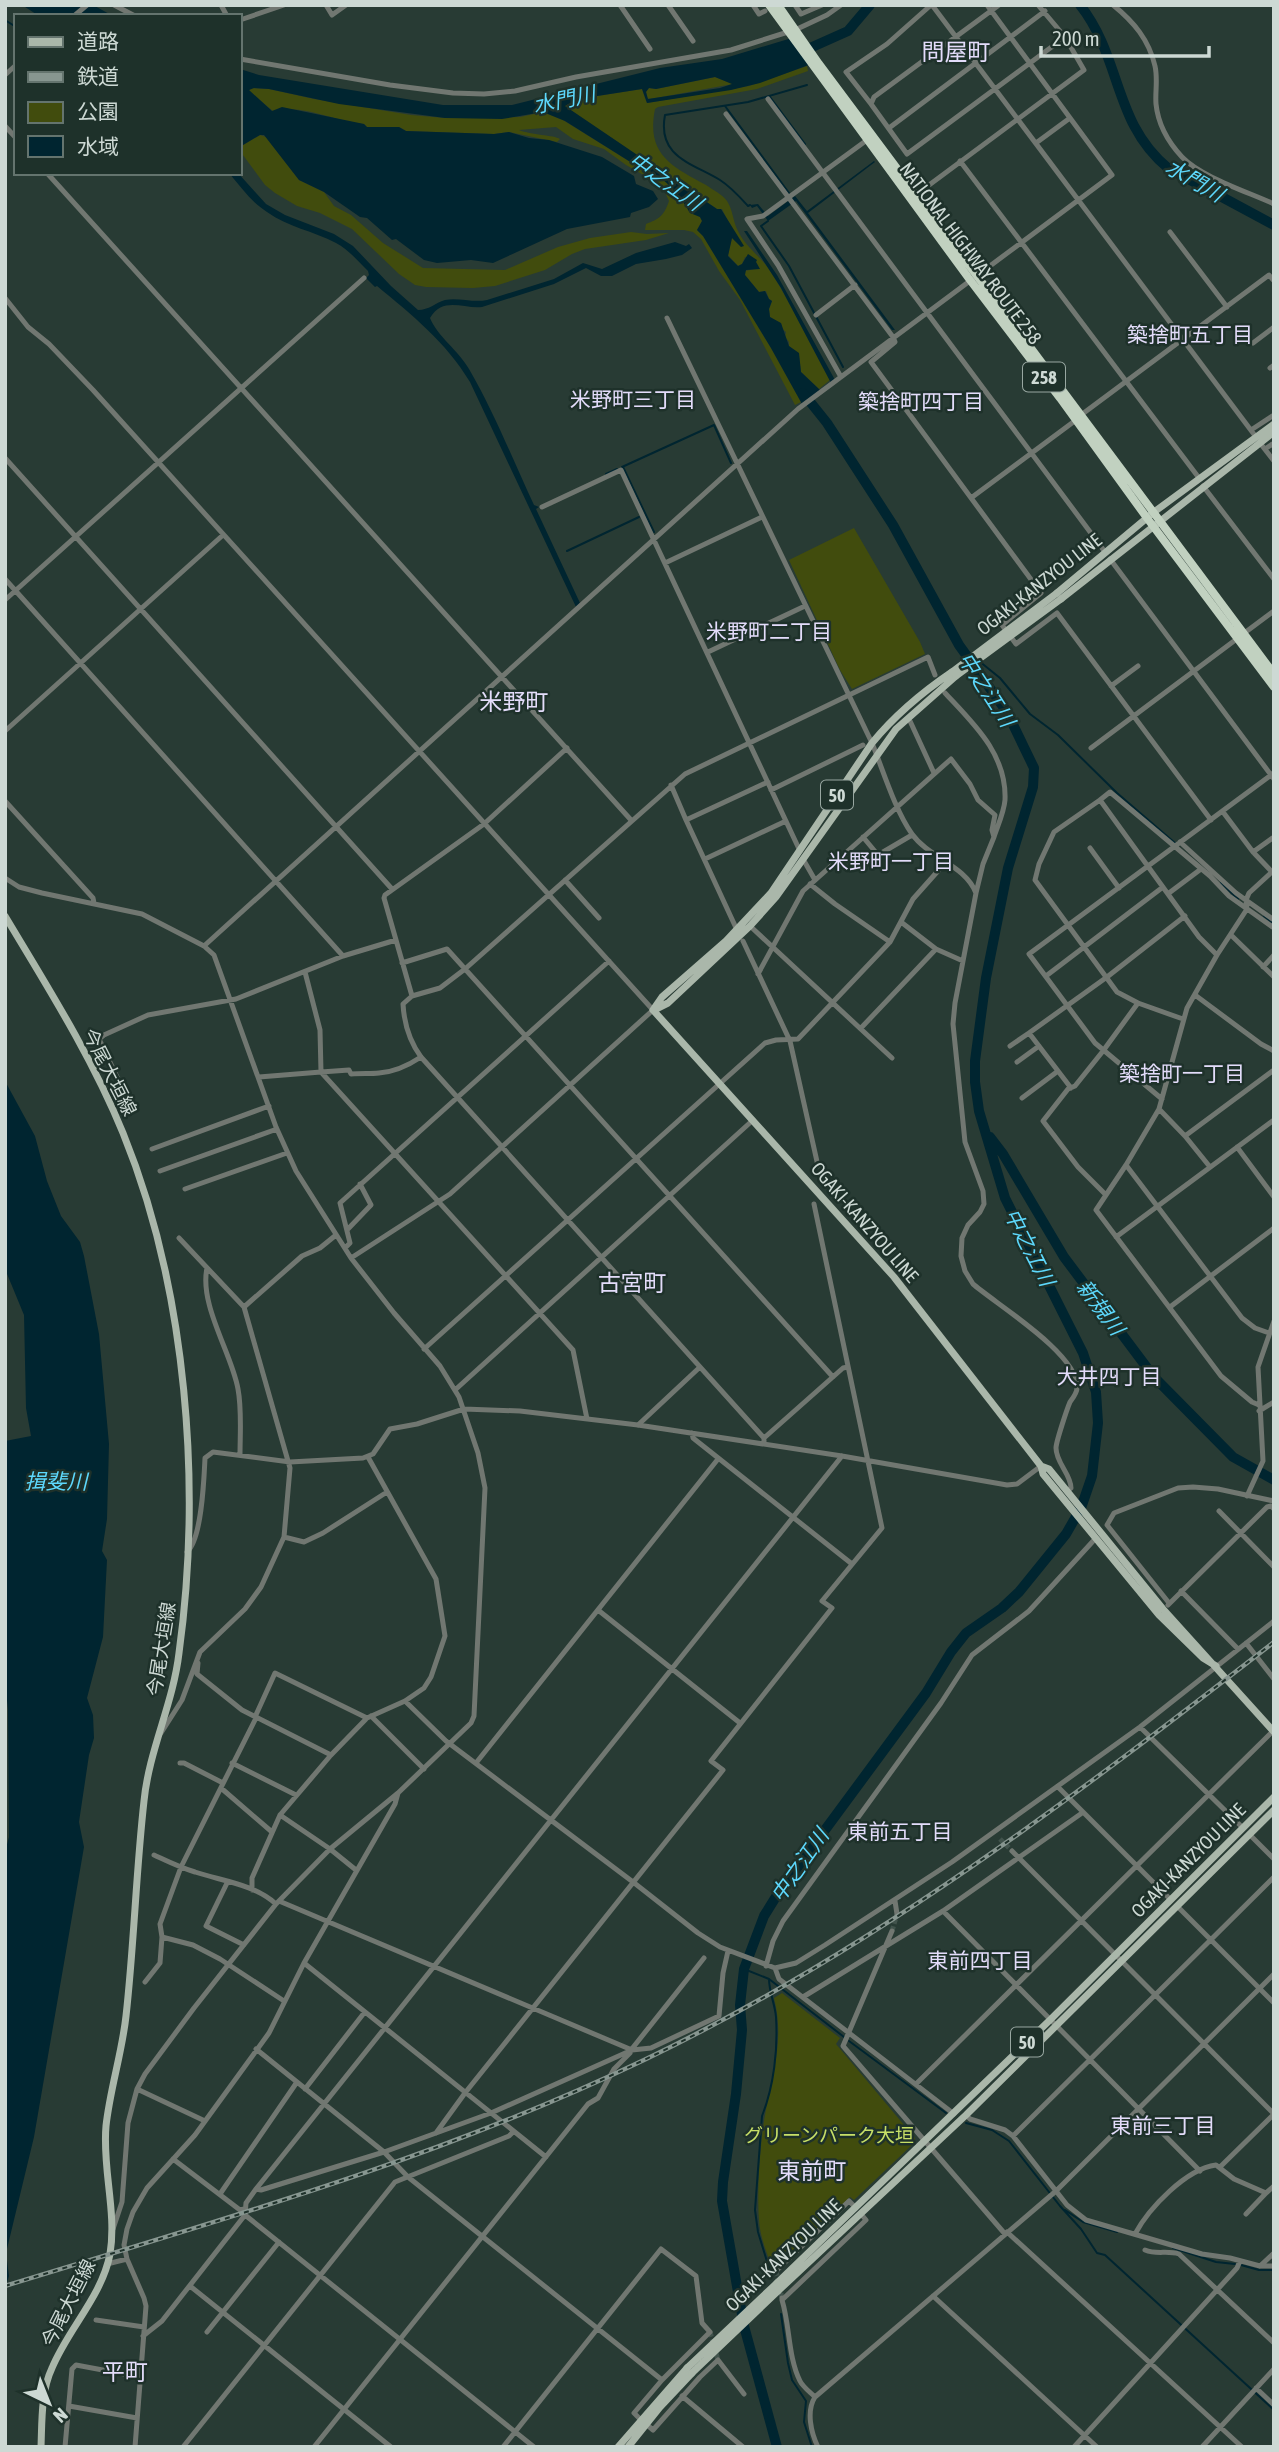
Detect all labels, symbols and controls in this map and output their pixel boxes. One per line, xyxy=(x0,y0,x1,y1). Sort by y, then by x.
legend xyxy=(14,14,242,175)
scale bar xyxy=(1041,14,1209,58)
text: 200 m xyxy=(1052,26,1100,50)
text: 道路 xyxy=(77,29,119,53)
district label: 問屋町 xyxy=(922,39,991,65)
text: 鉄道 xyxy=(77,64,119,88)
water label: 水門川 xyxy=(531,80,599,117)
text: 公園 xyxy=(77,99,119,123)
text: 水域 xyxy=(77,134,119,158)
water label: 中之江川 xyxy=(625,147,709,216)
water label: 水門川 xyxy=(1162,154,1230,207)
street label: NATIONAL HIGHWAY ROUTE 258 xyxy=(895,158,1047,348)
district label: 築捨町五丁目 xyxy=(1127,322,1253,346)
road number: 258 xyxy=(1023,362,1065,391)
district label: 米野町三丁目 xyxy=(570,387,696,411)
district label: 築捨町四丁目 xyxy=(858,389,984,413)
street label: OGAKI-KANZYOU LINE xyxy=(972,529,1106,639)
district label: 米野町二丁目 xyxy=(706,619,832,643)
water label: 中之江川 xyxy=(954,647,1021,732)
district label: 米野町 xyxy=(480,689,549,715)
road number: 50 xyxy=(821,780,853,810)
district label: 米野町一丁目 xyxy=(828,849,954,873)
street label: 今尾大垣線 xyxy=(79,1025,141,1119)
district label: 築捨町一丁目 xyxy=(1119,1061,1245,1085)
street label: OGAKI-KANZYOU LINE xyxy=(807,1157,923,1287)
water label: 中之江川 xyxy=(1000,1204,1061,1292)
district label: 古宮町 xyxy=(598,1270,667,1296)
water label: 新規川 xyxy=(1072,1275,1131,1341)
district label: 大井四丁目 xyxy=(1057,1364,1162,1388)
water label: 揖斐川 xyxy=(25,1469,89,1493)
street label: 今尾大垣線 xyxy=(143,1600,179,1698)
street label: OGAKI-KANZYOU LINE xyxy=(1126,1798,1250,1922)
district label: 東前五丁目 xyxy=(848,1819,953,1843)
water label: 中之江川 xyxy=(765,1822,834,1906)
district label: 東前四丁目 xyxy=(928,1948,1033,1972)
road number: 50 xyxy=(1011,2028,1043,2056)
district label: 東前三丁目 xyxy=(1111,2113,1216,2137)
park label: グリーンパーク大垣 xyxy=(744,2124,914,2146)
district label: 東前町 xyxy=(778,2158,847,2184)
street label: OGAKI-KANZYOU LINE xyxy=(721,2194,845,2316)
street label: 今尾大垣線 xyxy=(37,2256,99,2350)
district label: 平町 xyxy=(102,2359,148,2385)
north arrow xyxy=(14,2368,84,2438)
text: N xyxy=(49,2404,72,2427)

